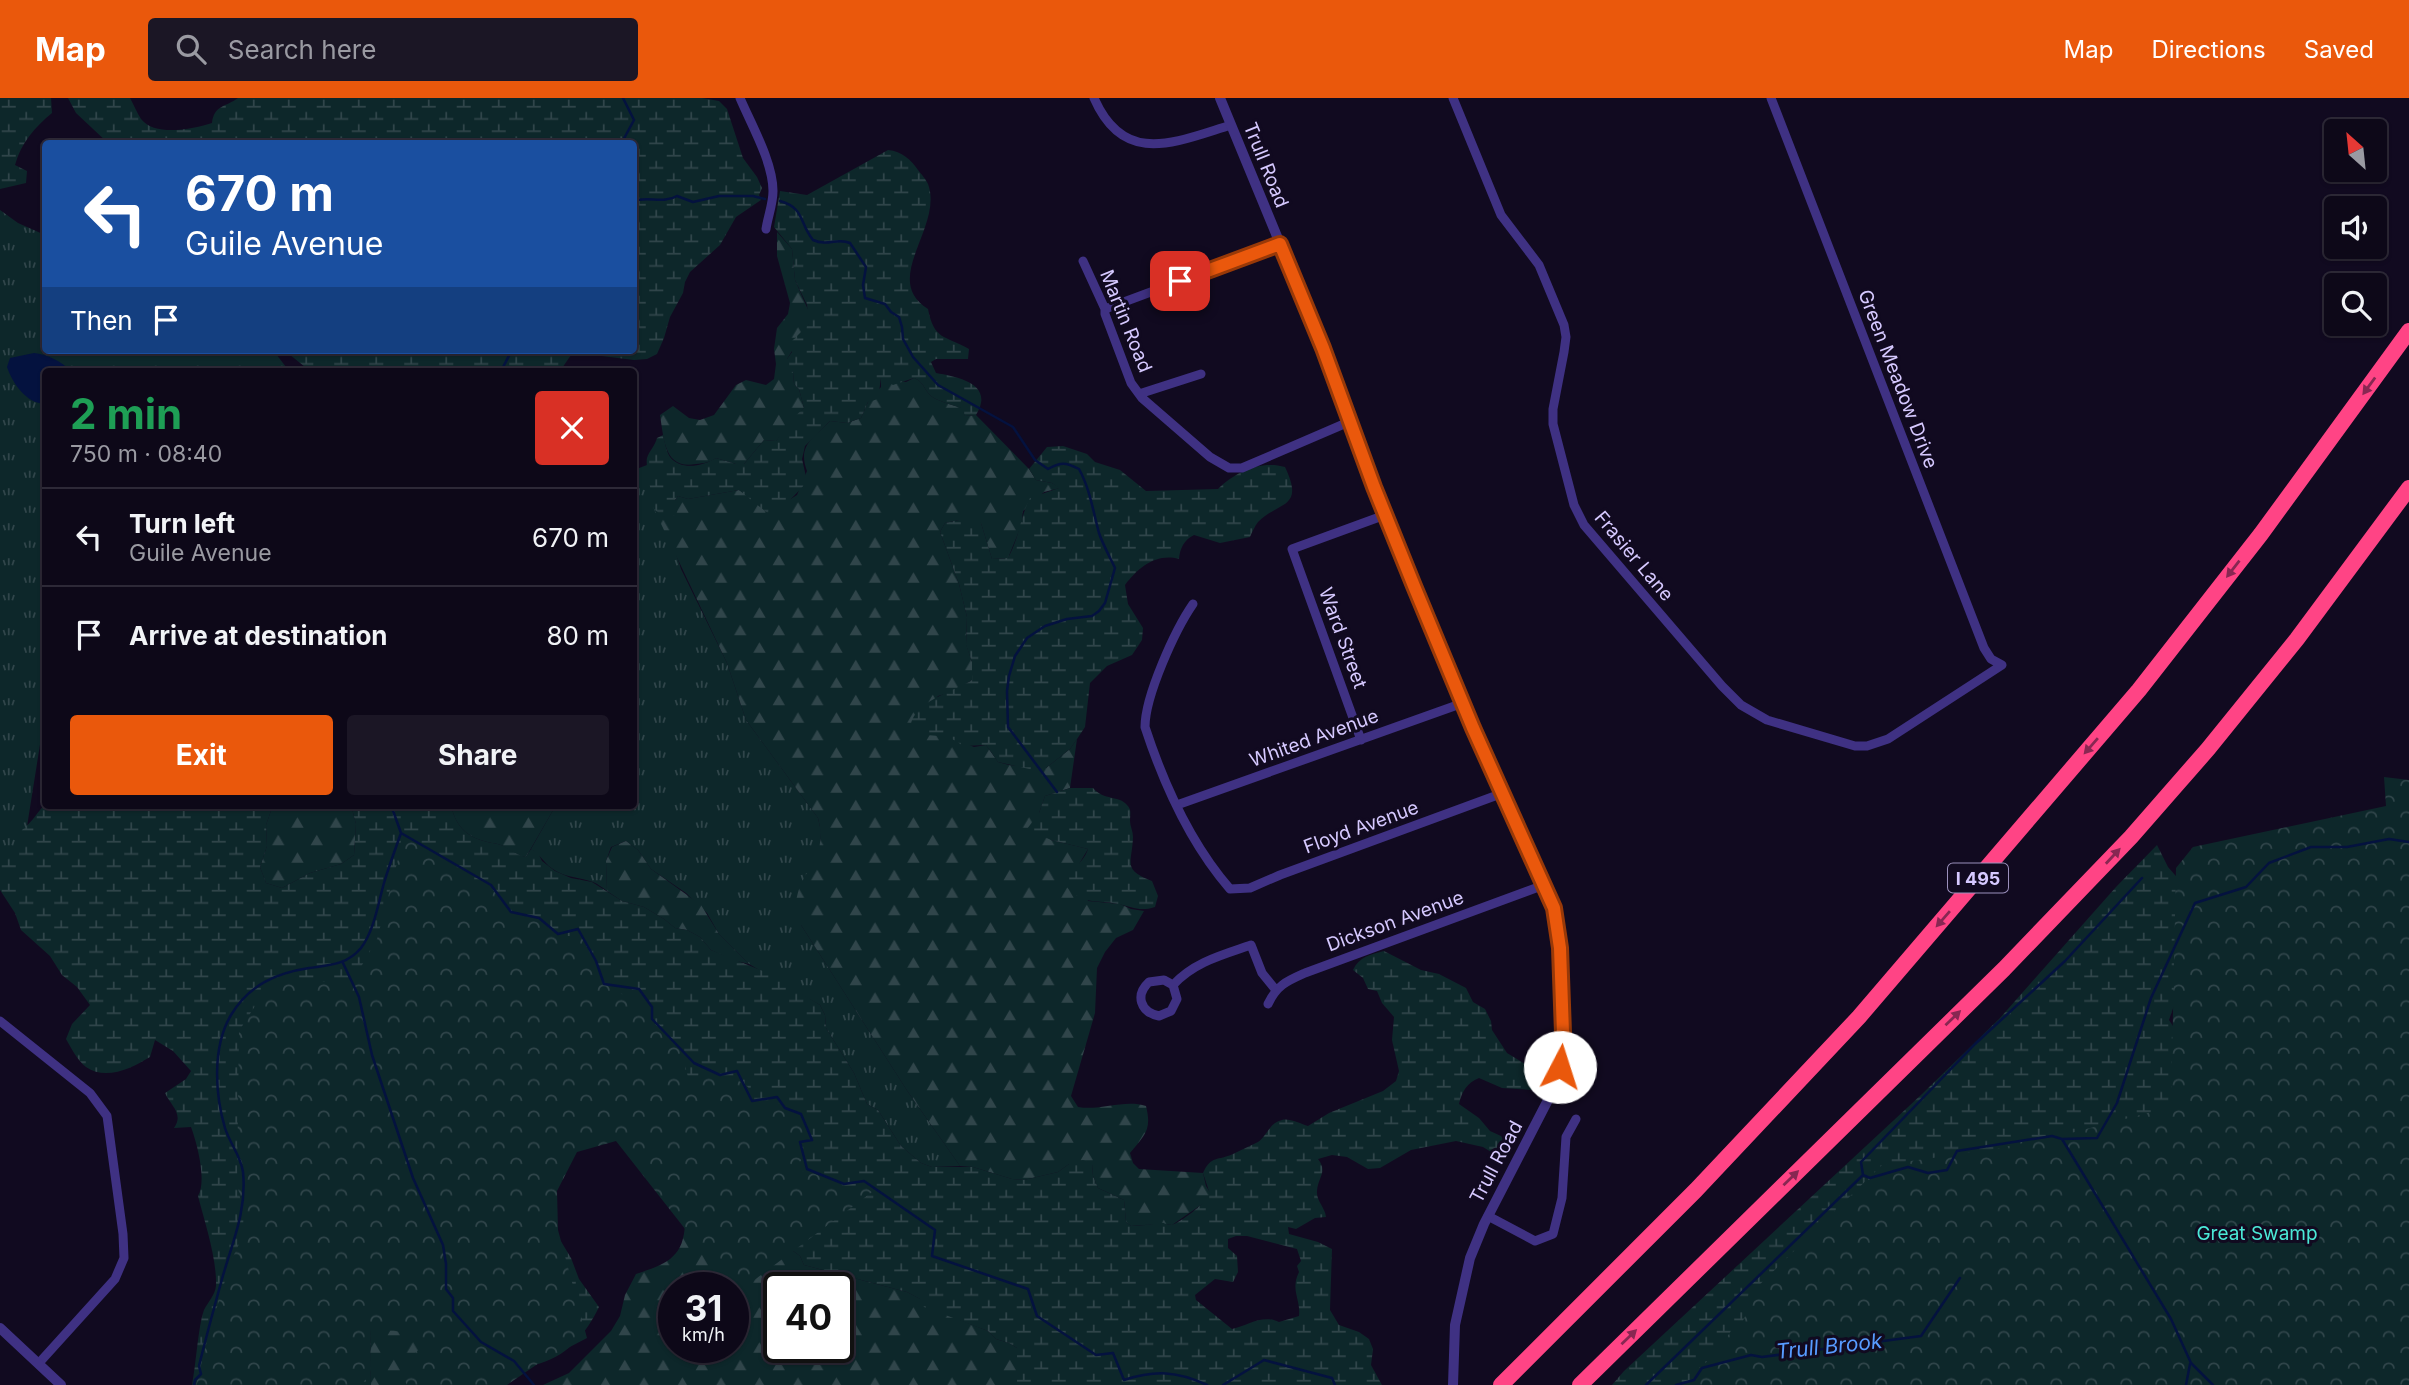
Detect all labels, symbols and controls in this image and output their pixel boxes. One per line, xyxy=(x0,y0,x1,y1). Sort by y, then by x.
search box xyxy=(148,18,638,81)
text: Map xyxy=(35,29,106,69)
icon: search xyxy=(172,30,210,68)
text: Search here xyxy=(228,34,376,65)
text: Map xyxy=(2064,35,2113,64)
text: Directions xyxy=(2151,35,2266,64)
text: Saved xyxy=(2304,35,2374,64)
street label: Trull Road xyxy=(1238,119,1294,211)
north arrow xyxy=(2324,119,2387,182)
map controls xyxy=(2324,119,2387,336)
text: 670 m xyxy=(185,164,334,223)
icon: left xyxy=(70,168,161,259)
button: sound xyxy=(2324,196,2387,259)
text: Guile Avenue xyxy=(185,224,383,263)
pin xyxy=(1150,251,1210,311)
icon: arrive xyxy=(1161,262,1199,300)
street label: Martin Road xyxy=(1095,266,1157,376)
button: search xyxy=(2324,273,2387,336)
street label: Green Meadow Drive xyxy=(1853,286,1943,472)
icon: arrive xyxy=(147,301,185,339)
text: Then xyxy=(70,305,133,336)
one-way arrow xyxy=(2363,377,2377,395)
text: 2 min xyxy=(70,388,182,439)
button: close xyxy=(535,391,609,465)
text: 750 m · 08:40 xyxy=(70,440,222,468)
street label: Frasier Lane xyxy=(1590,506,1678,606)
text: Turn left xyxy=(129,508,235,539)
icon: left xyxy=(70,518,108,556)
text: 670 m xyxy=(532,522,609,553)
text: Guile Avenue xyxy=(129,539,272,567)
one-way arrow xyxy=(2226,559,2241,577)
street label: Ward Street xyxy=(1314,584,1372,692)
icon: arrive xyxy=(70,616,108,654)
text: Arrive at destination xyxy=(129,620,388,651)
text: 80 m xyxy=(546,620,609,651)
street label: Whited Avenue xyxy=(1246,704,1382,772)
button: Exit xyxy=(70,715,333,795)
button: Share xyxy=(347,715,609,795)
one-way arrow xyxy=(2083,737,2099,755)
street label: Floyd Avenue xyxy=(1300,796,1422,858)
one-way arrow xyxy=(2104,848,2120,865)
road number: I 495 xyxy=(1948,864,2008,892)
street label: Dickson Avenue xyxy=(1323,886,1467,956)
one-way arrow xyxy=(1936,910,1951,927)
one-way arrow xyxy=(1945,1010,1962,1027)
position arrow xyxy=(1523,1030,1597,1104)
street label: Trull Road xyxy=(1465,1117,1527,1207)
one-way arrow xyxy=(1782,1170,1799,1186)
park label: Great Swamp xyxy=(2196,1222,2318,1245)
speed limit sign: 40 xyxy=(763,1272,854,1363)
text: 31 xyxy=(685,1287,722,1329)
text: km/h xyxy=(682,1324,725,1345)
water label: Trull Brook xyxy=(1775,1328,1884,1364)
one-way arrow xyxy=(1620,1330,1637,1346)

